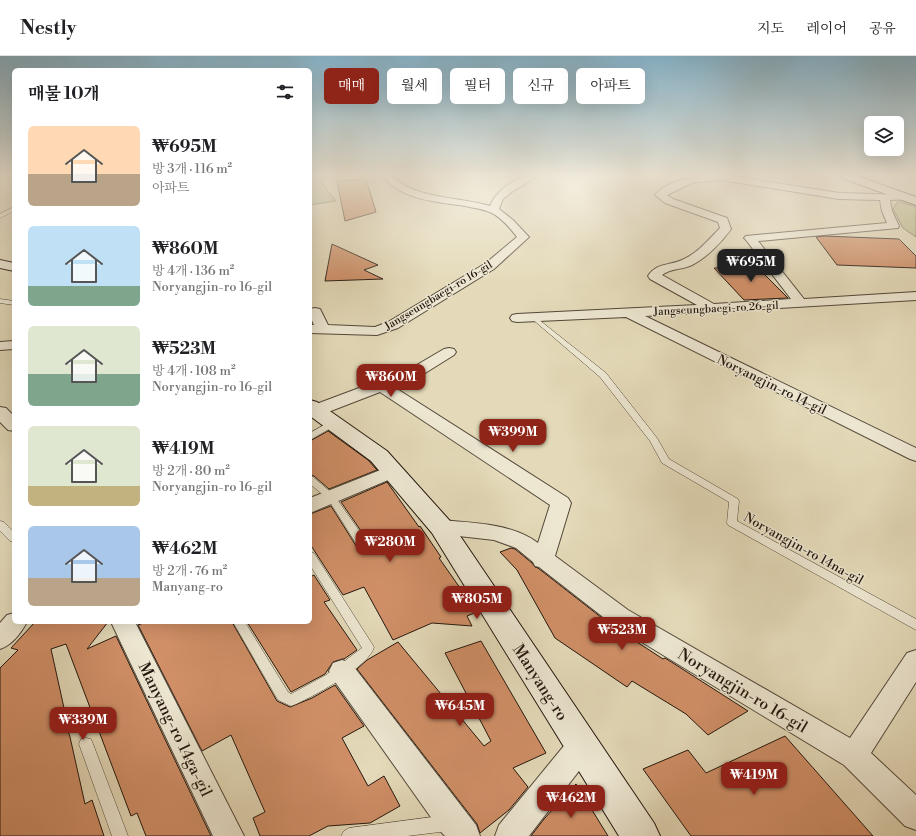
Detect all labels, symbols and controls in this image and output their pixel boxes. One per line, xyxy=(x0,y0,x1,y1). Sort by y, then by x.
text: Nestly xyxy=(20,16,76,40)
text: 지도 xyxy=(757,20,784,38)
text: 레이어 xyxy=(806,20,847,38)
text: 공유 xyxy=(869,20,896,38)
chip: 매매 xyxy=(324,68,379,104)
chip: 월세 xyxy=(387,68,442,104)
chip: 필터 xyxy=(450,68,505,104)
chip: 신규 xyxy=(513,68,568,104)
chip: 아파트 xyxy=(576,68,645,104)
icon: filters xyxy=(274,81,296,103)
text: 매물 10개 xyxy=(28,83,100,105)
map controls xyxy=(864,116,904,156)
button: layers xyxy=(864,116,904,156)
text: ₩695M xyxy=(152,136,217,158)
icon: home xyxy=(60,142,108,190)
text: 방 3개 · 116 m² xyxy=(152,161,232,177)
text: 아파트 xyxy=(152,180,190,196)
text: ₩860M xyxy=(152,238,219,260)
icon: home xyxy=(60,242,108,290)
pin: ₩695M xyxy=(723,249,779,283)
text: ₩695M xyxy=(726,254,776,270)
street label: Jangseungbaegi-ro 16-gil xyxy=(381,258,496,334)
text: 방 4개 · 136 m² xyxy=(152,263,234,279)
text: Noryangjin-ro 16-gil xyxy=(152,279,272,295)
street label: Jangseungbaegi-ro 26-gil xyxy=(652,299,780,319)
text: ₩523M xyxy=(152,338,216,360)
icon: home xyxy=(60,342,108,390)
street label: Noryangjin-ro 14-gil xyxy=(714,351,829,418)
text: 방 4개 · 108 m² xyxy=(152,363,235,379)
pin: ₩860M xyxy=(363,364,419,398)
text: ₩860M xyxy=(366,369,416,385)
text: Noryangjin-ro 16-gil xyxy=(152,379,272,395)
pin: ₩399M xyxy=(485,419,541,453)
text: ₩399M xyxy=(488,424,538,440)
text: ₩419M xyxy=(152,438,215,460)
icon: home xyxy=(60,442,108,490)
text: 방 2개 · 80 m² xyxy=(152,463,230,479)
text: Noryangjin-ro 16-gil xyxy=(152,479,272,495)
street label: Noryangjin-ro 14na-gil xyxy=(741,509,866,588)
pin: ₩280M xyxy=(362,529,418,563)
text: ₩280M xyxy=(365,534,415,550)
text: ₩462M xyxy=(152,538,217,560)
icon: home xyxy=(60,542,108,590)
text: 방 2개 · 76 m² xyxy=(152,563,227,579)
text: Manyang-ro xyxy=(152,579,223,595)
pin: ₩805M xyxy=(449,586,505,620)
text: ₩805M xyxy=(452,591,502,607)
pin: ₩523M xyxy=(594,617,650,651)
text: ₩523M xyxy=(597,622,647,638)
street label: Manyang-ro xyxy=(508,640,572,725)
street label: Noryangjin-ro 16-gil xyxy=(674,644,811,738)
street label: Manyang-ro 14ga-gil xyxy=(134,659,217,800)
pin: ₩645M xyxy=(432,693,488,727)
text: ₩645M xyxy=(435,698,485,714)
pin: ₩339M xyxy=(55,707,111,741)
text: ₩339M xyxy=(59,712,107,728)
pin: ₩419M xyxy=(726,762,782,796)
text: ₩419M xyxy=(730,767,778,783)
pin: ₩462M xyxy=(543,785,599,819)
text: ₩462M xyxy=(546,790,596,806)

